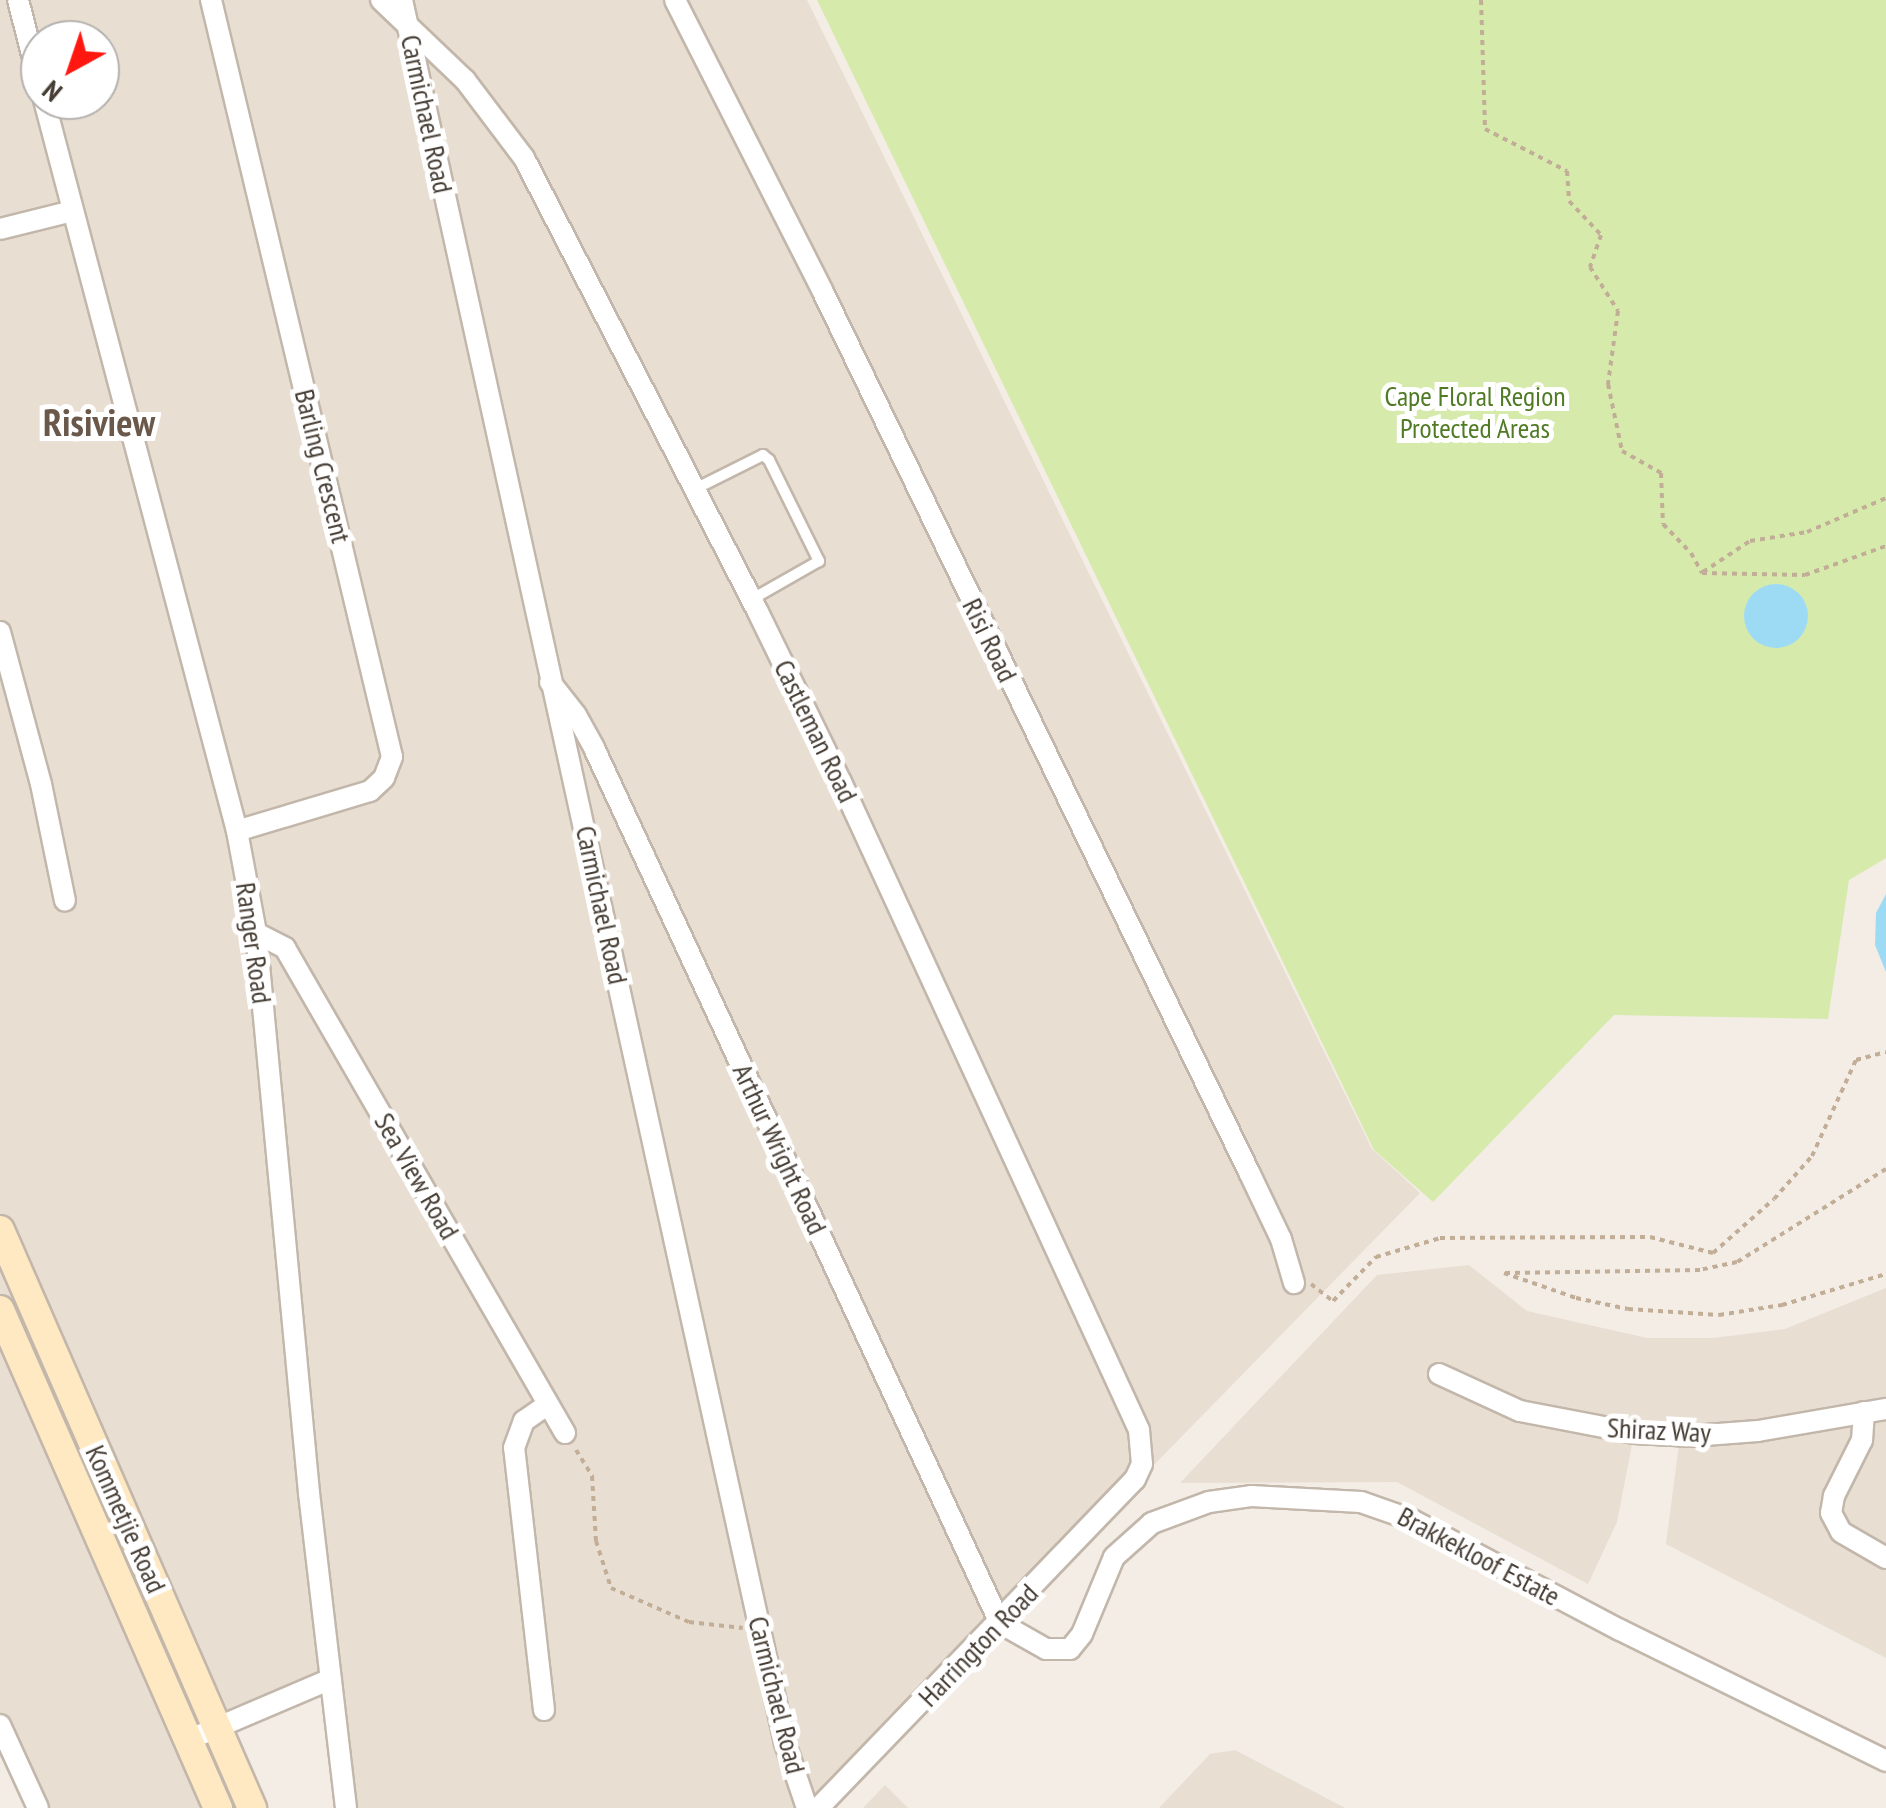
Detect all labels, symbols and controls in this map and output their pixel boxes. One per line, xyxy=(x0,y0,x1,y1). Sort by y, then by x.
north arrow xyxy=(20,20,120,120)
street label: Carmichael Road xyxy=(394,32,460,196)
text: N xyxy=(34,73,69,111)
park label: Cape Floral Region Protected Areas xyxy=(1384,379,1566,445)
street label: Barling Crescent xyxy=(288,386,358,546)
district label: Risiview xyxy=(43,399,155,445)
street label: Risi Road xyxy=(955,593,1025,687)
street label: Castleman Road xyxy=(767,654,865,808)
street label: Carmichael Road xyxy=(569,823,635,987)
street label: Ranger Road xyxy=(229,880,279,1006)
street label: Arthur Wright Road xyxy=(726,1058,834,1240)
street label: Sea View Road xyxy=(367,1106,467,1246)
street label: Shiraz Way xyxy=(1606,1410,1712,1450)
street label: Kommetjie Road xyxy=(79,1440,173,1598)
street label: Brakkekloof Estate xyxy=(1392,1499,1566,1613)
street label: Harrington Road xyxy=(911,1577,1045,1713)
street label: Carmichael Road xyxy=(741,1613,813,1777)

